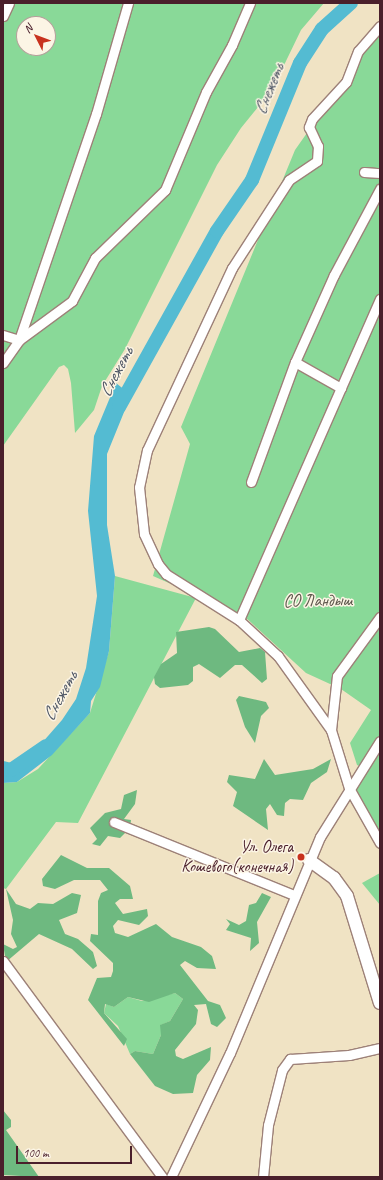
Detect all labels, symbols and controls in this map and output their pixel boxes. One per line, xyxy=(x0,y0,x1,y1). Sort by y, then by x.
north arrow xyxy=(16,16,56,56)
text: N xyxy=(20,21,35,36)
water label: Снежеть xyxy=(249,60,289,118)
water label: Снежеть xyxy=(94,344,138,400)
park label: СО Ландыш xyxy=(283,591,353,611)
water label: Снежеть xyxy=(38,668,82,724)
place label: Ул. Олега Кошевого(конечная) xyxy=(181,837,293,877)
marker: Ул. Олега Кошевого(конечная) xyxy=(296,852,306,862)
scale bar xyxy=(18,1138,134,1164)
text: 100 m xyxy=(23,1145,49,1161)

